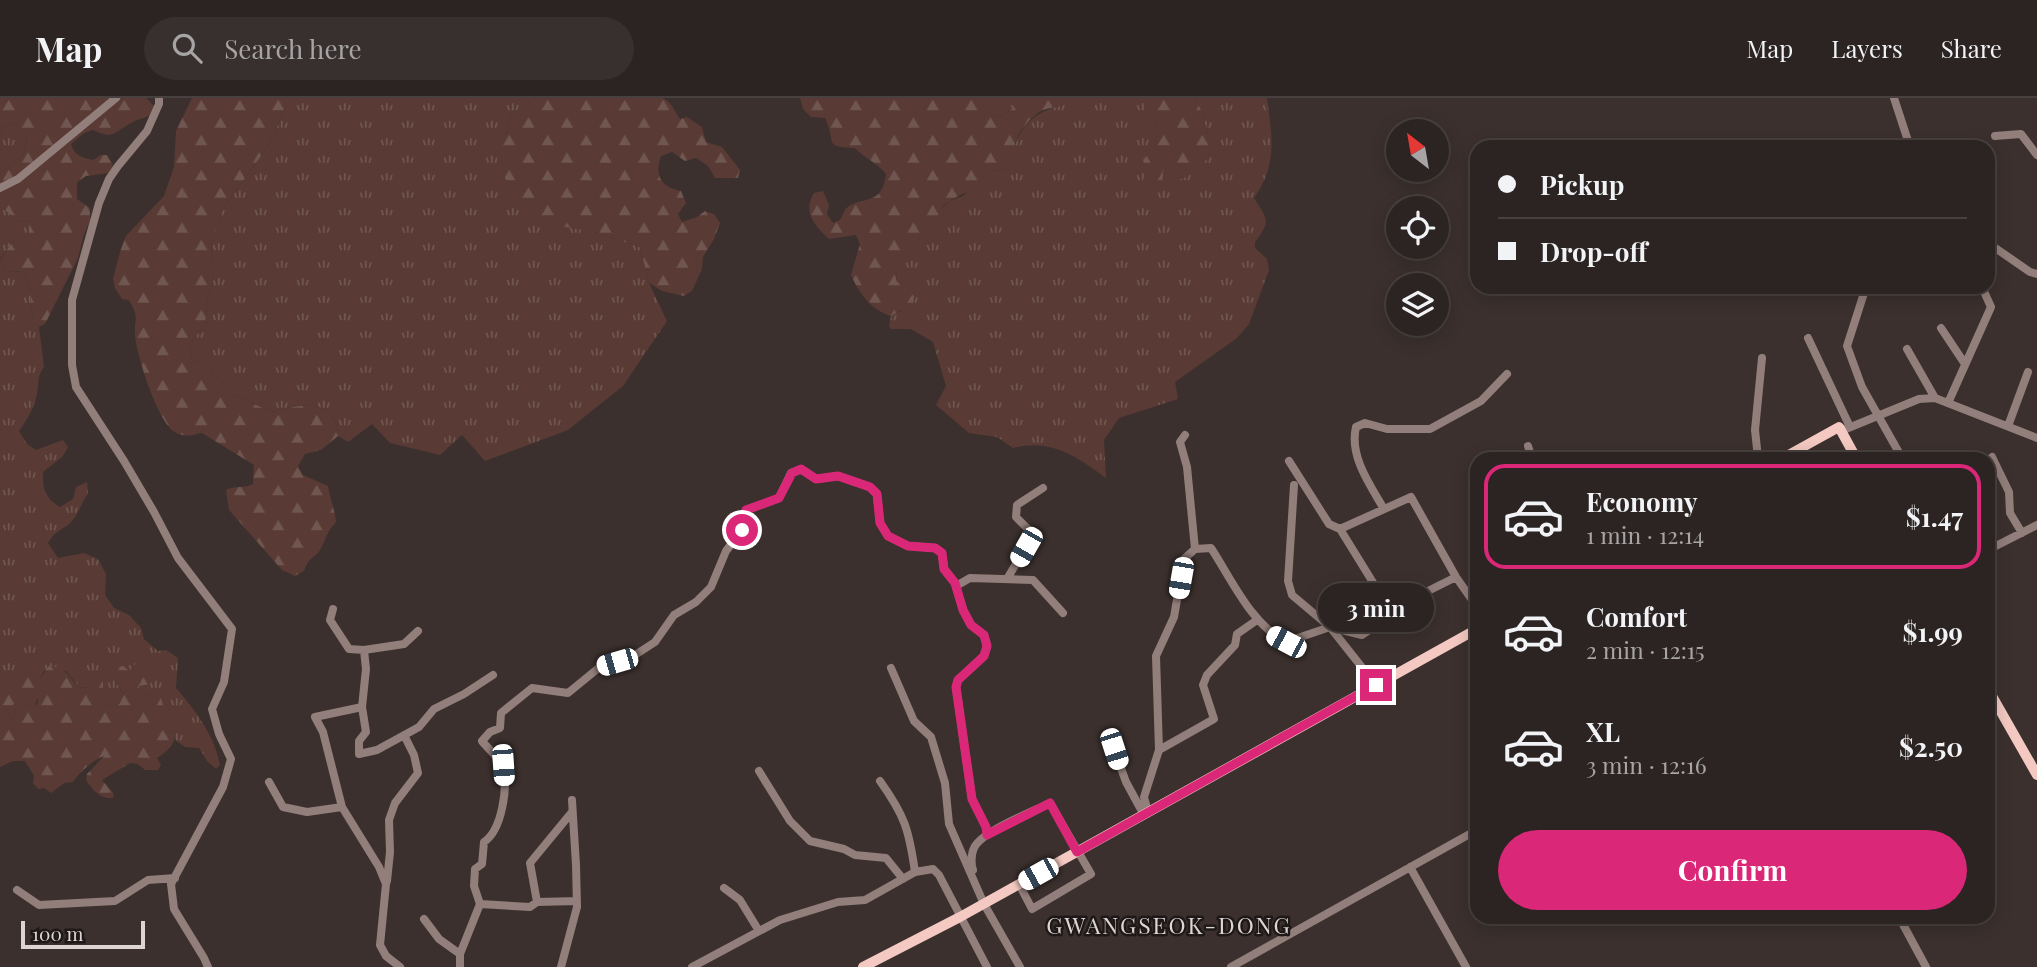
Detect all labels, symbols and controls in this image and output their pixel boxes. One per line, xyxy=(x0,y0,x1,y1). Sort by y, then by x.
search box xyxy=(144,17,634,80)
text: Map xyxy=(35,26,102,70)
icon: search xyxy=(168,29,206,67)
text: Search here xyxy=(224,31,362,66)
text: Map xyxy=(1747,32,1793,64)
text: Layers xyxy=(1831,32,1903,64)
text: Share xyxy=(1941,32,2002,64)
north arrow xyxy=(1386,119,1449,182)
map controls xyxy=(1386,119,1449,336)
text: Pickup xyxy=(1540,167,1624,202)
button: locate xyxy=(1386,196,1449,259)
text: Drop-off xyxy=(1540,234,1647,269)
button: layers xyxy=(1386,273,1449,336)
text: Economy xyxy=(1586,484,1697,519)
icon: car xyxy=(1502,485,1565,548)
text: $1.47 xyxy=(1906,499,1963,534)
route start xyxy=(726,514,758,546)
text: 1 min · 12:14 xyxy=(1586,519,1704,550)
car xyxy=(1007,524,1046,570)
car xyxy=(1168,555,1195,601)
callout: 3 min xyxy=(1318,584,1434,632)
text: 3 min xyxy=(1347,592,1405,623)
text: Comfort xyxy=(1586,599,1687,634)
icon: car xyxy=(1502,600,1565,663)
text: $1.99 xyxy=(1903,614,1963,649)
car xyxy=(1263,623,1310,661)
text: 2 min · 12:15 xyxy=(1586,634,1705,665)
car xyxy=(594,646,641,678)
route end xyxy=(1360,669,1392,701)
text: XL xyxy=(1586,714,1620,749)
icon: car xyxy=(1502,715,1565,778)
car xyxy=(1098,726,1131,772)
text: $2.50 xyxy=(1899,729,1963,764)
car xyxy=(492,743,515,787)
text: 3 min · 12:16 xyxy=(1586,749,1707,780)
button: Confirm xyxy=(1498,830,1967,910)
car xyxy=(1015,855,1062,893)
district label: GWANGSEOK-DONG xyxy=(1046,909,1292,940)
scale bar xyxy=(21,918,145,950)
text: 100 m xyxy=(32,920,83,946)

